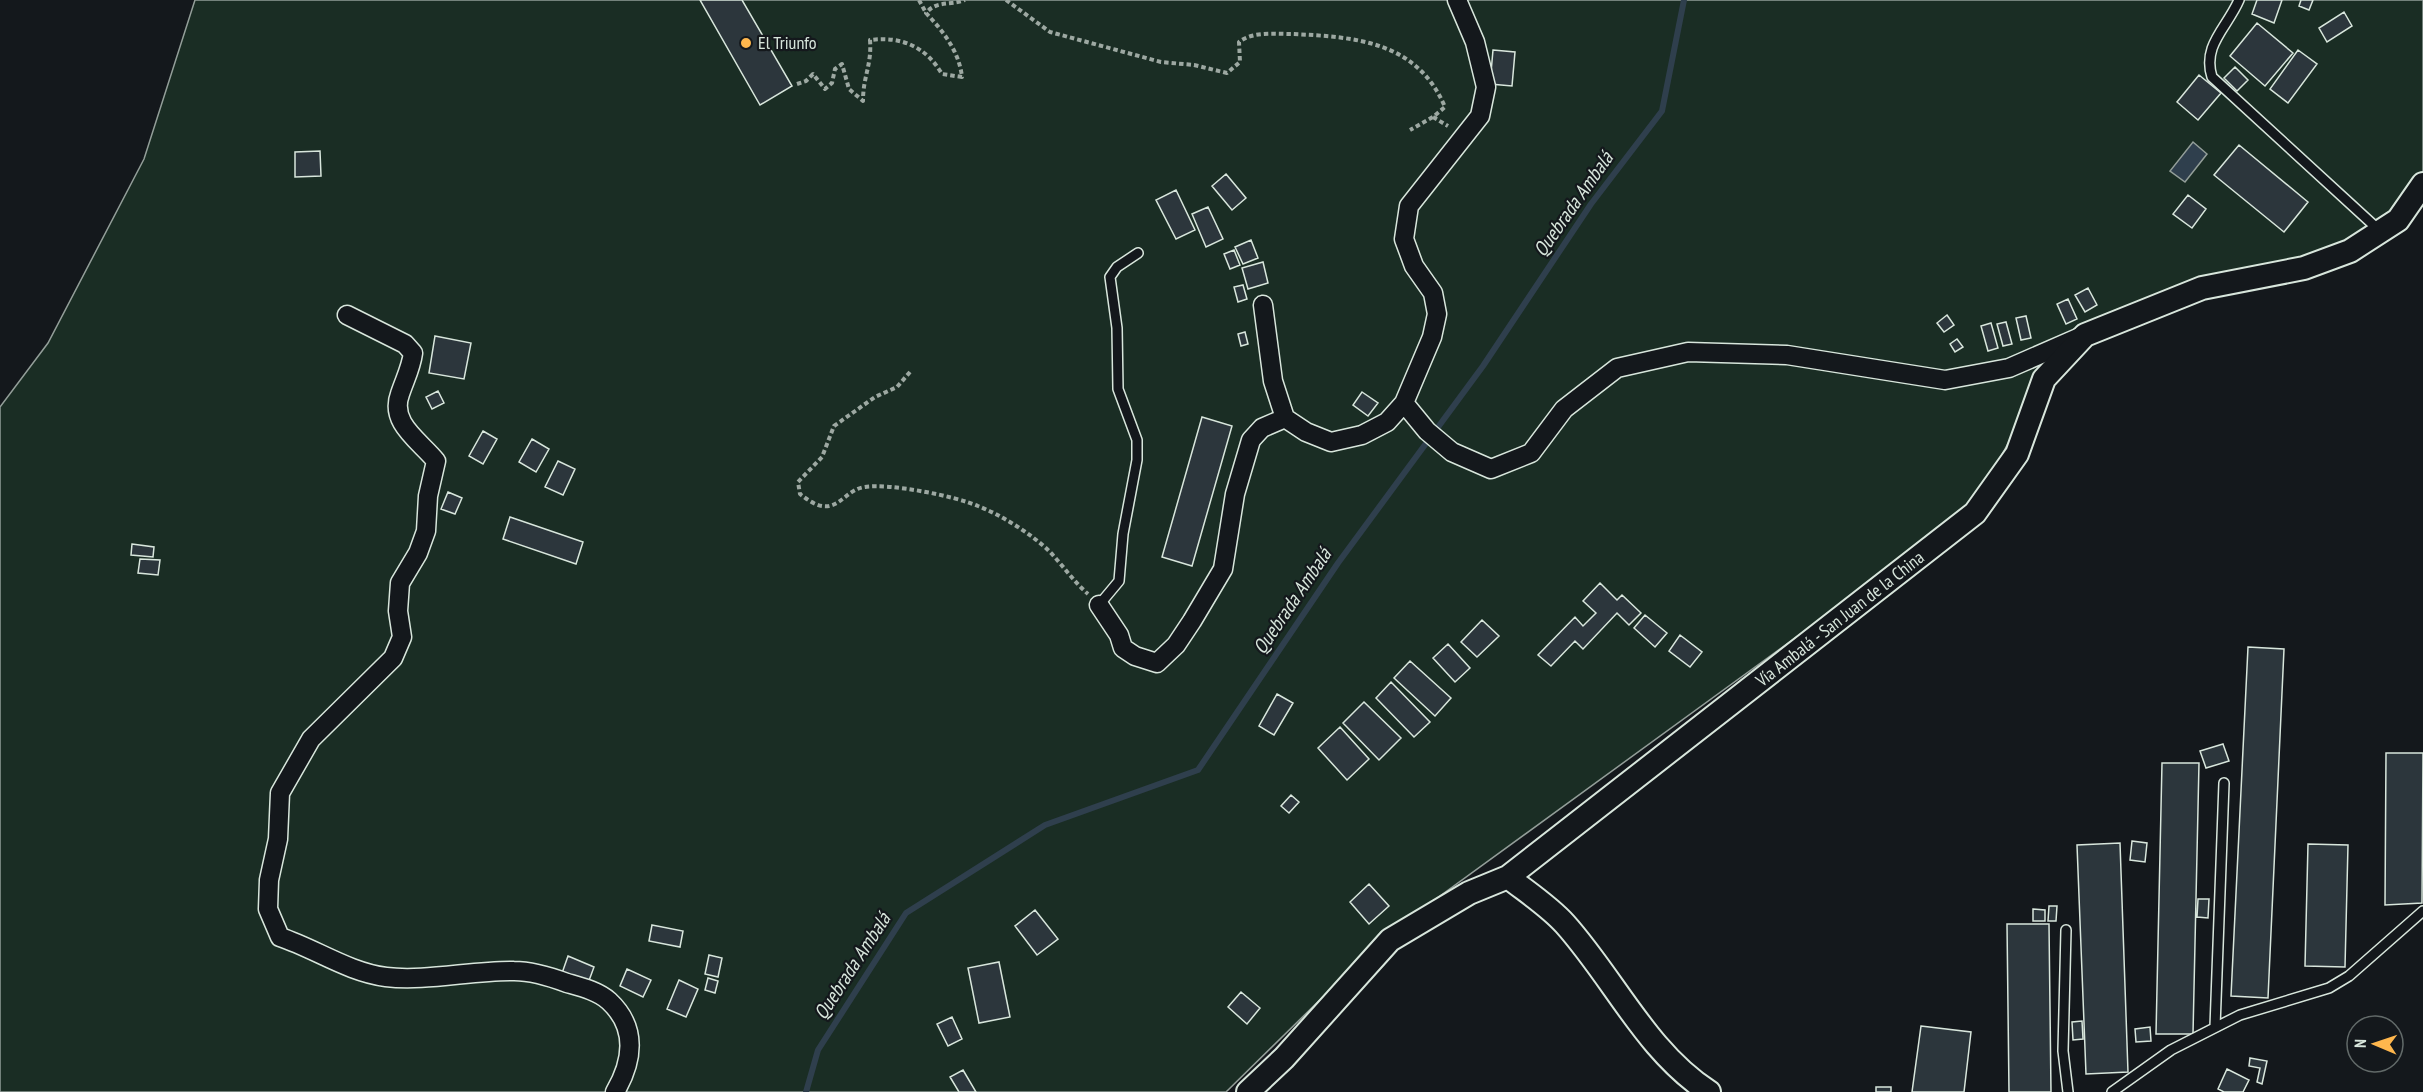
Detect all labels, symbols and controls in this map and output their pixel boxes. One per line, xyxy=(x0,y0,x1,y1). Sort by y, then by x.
place label: El Triunfo xyxy=(758,31,817,54)
marker: El Triunfo xyxy=(739,36,753,50)
water label: Quebrada Ambalá xyxy=(1527,145,1620,262)
water label: Quebrada Ambalá xyxy=(1247,541,1338,659)
street label: Vía Ambalá - San Juan de la China xyxy=(1750,546,1928,692)
water label: Quebrada Ambalá xyxy=(808,906,897,1024)
north arrow xyxy=(2345,1014,2405,1074)
text: N xyxy=(2350,1039,2370,1048)

